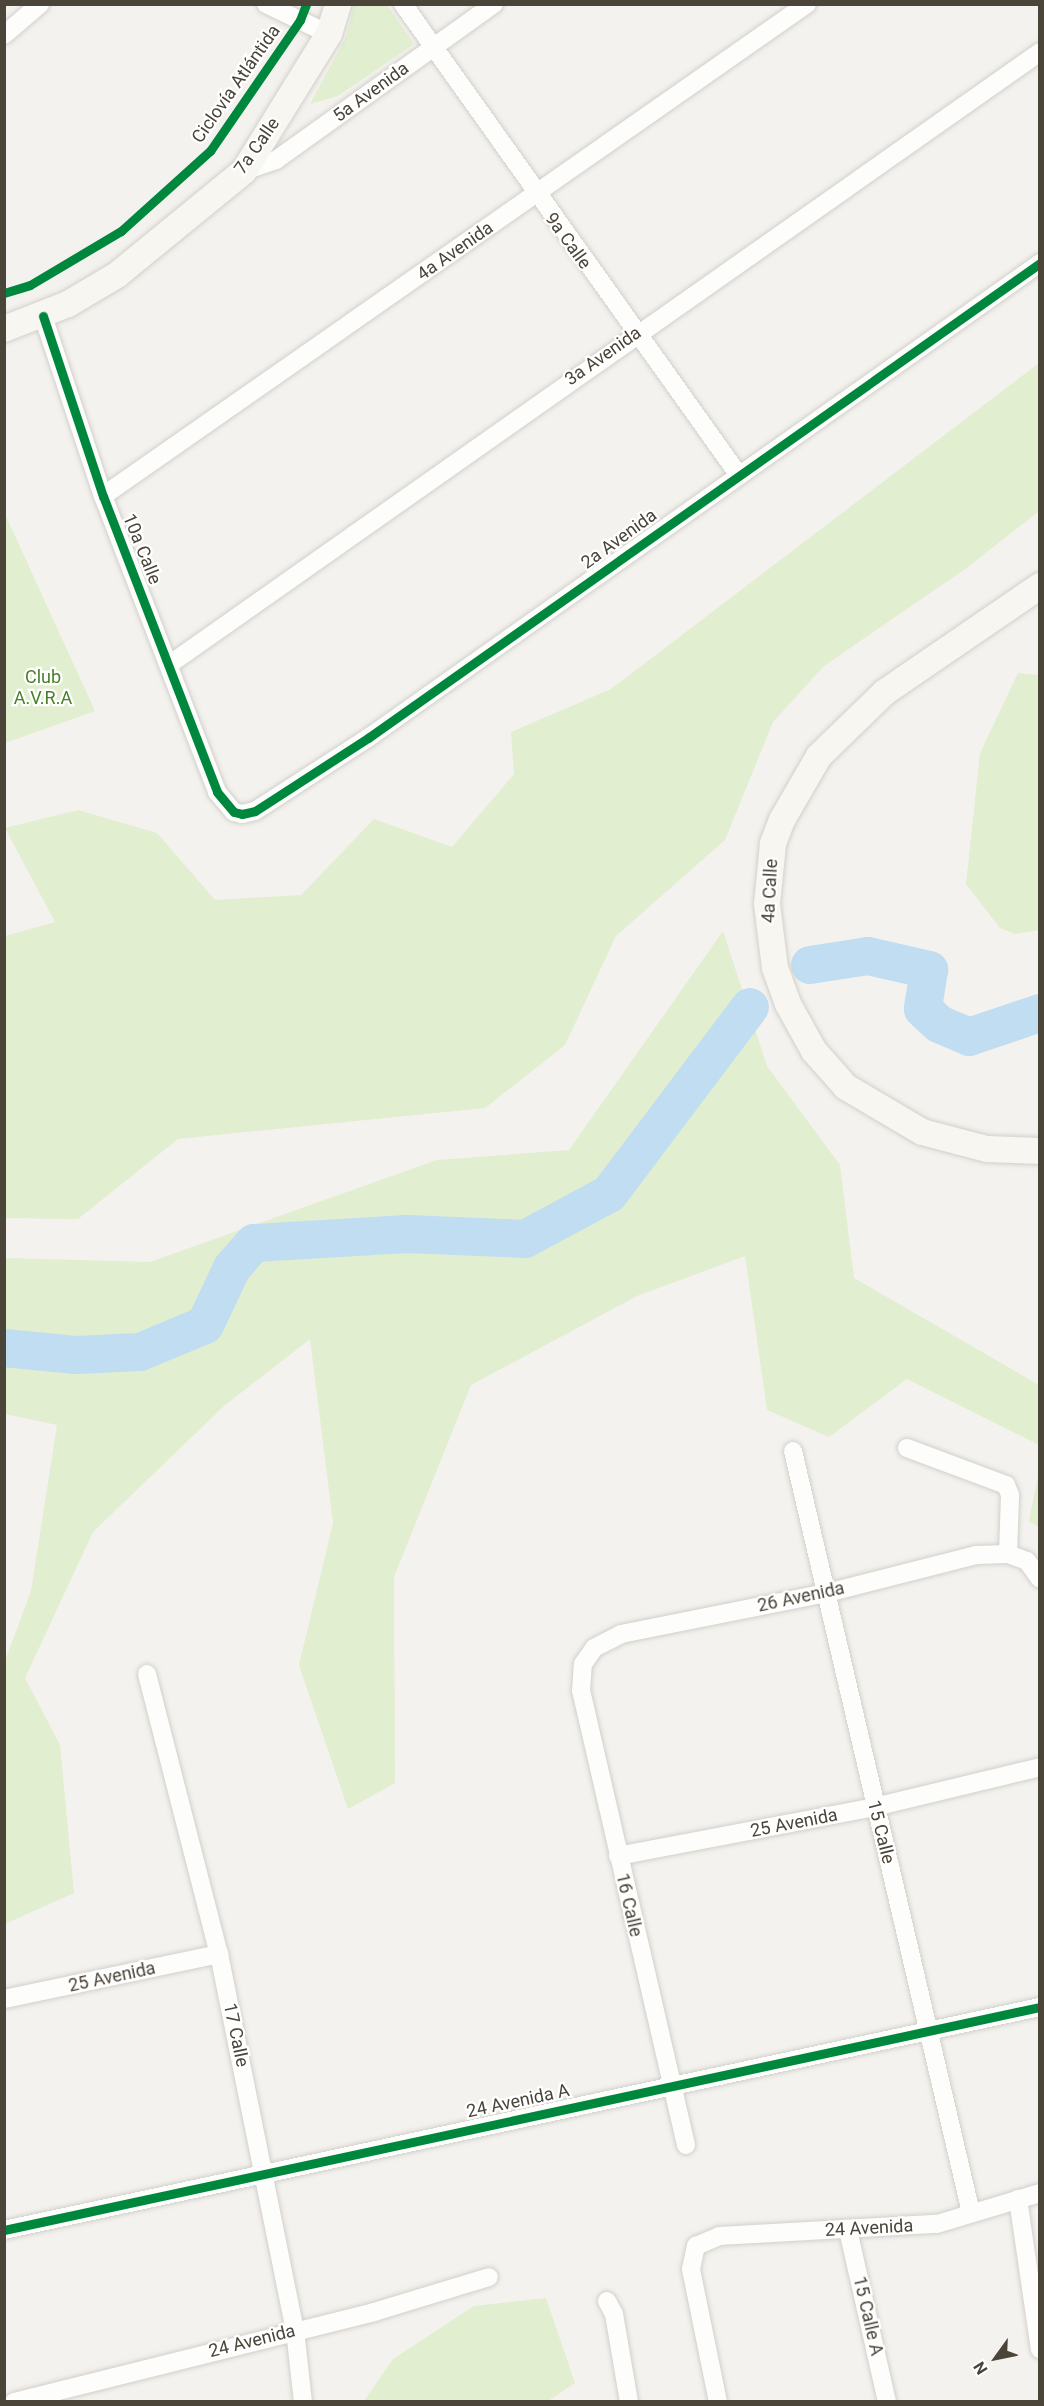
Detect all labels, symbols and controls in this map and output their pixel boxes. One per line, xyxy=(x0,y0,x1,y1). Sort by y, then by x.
street label: Ciclovía Atlántida xyxy=(187,21,285,147)
street label: 5a Avenida xyxy=(329,57,413,127)
street label: 7a Calle xyxy=(230,114,284,178)
street label: 9a Calle xyxy=(540,209,596,273)
street label: 4a Avenida xyxy=(413,217,497,285)
street label: 3a Avenida xyxy=(561,322,645,390)
street label: 2a Avenida xyxy=(577,504,661,574)
street label: 10a Calle xyxy=(118,511,166,587)
park label: Club A.V.R.A xyxy=(14,667,72,710)
street label: 4a Calle xyxy=(758,858,782,924)
street label: 26 Avenida xyxy=(756,1577,846,1617)
street label: 15 Calle xyxy=(863,1798,899,1866)
street label: 25 Avenida xyxy=(749,1804,839,1842)
street label: 16 Calle xyxy=(611,1871,647,1939)
street label: 25 Avenida xyxy=(67,1957,157,1997)
street label: 17 Calle xyxy=(219,2001,253,2069)
street label: 24 Avenida A xyxy=(465,2080,571,2122)
street label: 24 Avenida xyxy=(824,2215,914,2241)
street label: 15 Calle A xyxy=(848,2274,888,2358)
street label: 24 Avenida xyxy=(206,2320,298,2362)
north arrow xyxy=(966,2328,1026,2388)
text: N xyxy=(969,2358,992,2378)

